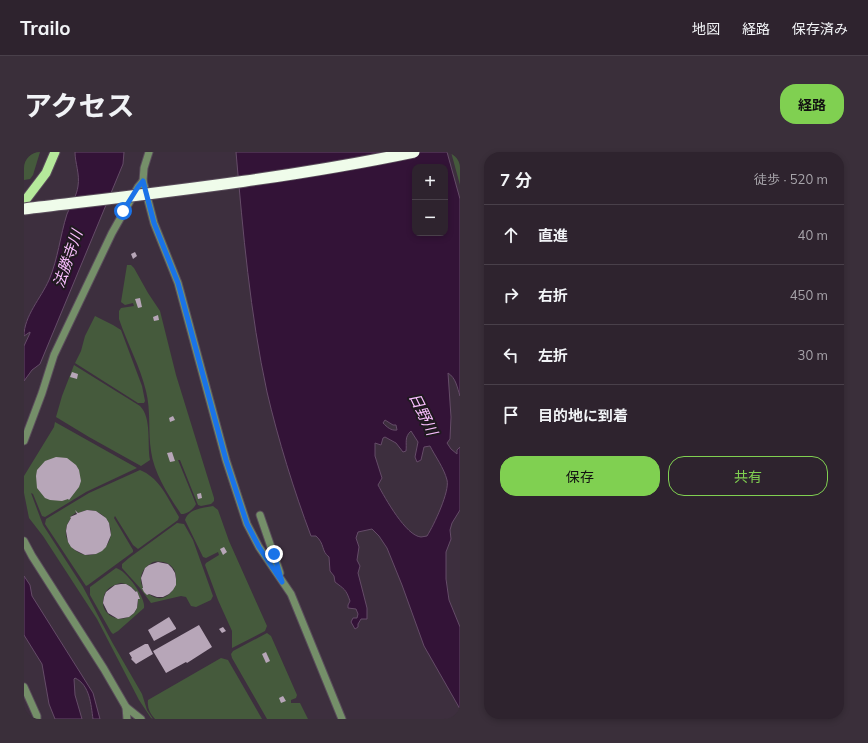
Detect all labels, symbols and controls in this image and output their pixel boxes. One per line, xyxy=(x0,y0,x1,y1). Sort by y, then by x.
text: Trailo xyxy=(20,16,71,40)
text: 地図 xyxy=(692,20,720,38)
text: 経路 xyxy=(742,20,770,38)
text: 保存済み xyxy=(792,20,848,38)
button: 経路 xyxy=(780,84,844,124)
text: アクセス xyxy=(24,88,135,123)
map controls xyxy=(412,164,448,236)
button: + xyxy=(412,164,448,200)
text: 7 分 xyxy=(500,169,532,190)
text: 徒歩 · 520 m xyxy=(754,171,828,187)
button: − xyxy=(412,200,448,236)
route start xyxy=(114,202,132,220)
icon: ahead xyxy=(500,224,522,246)
water label: 法勝寺川 xyxy=(49,225,87,290)
text: 直進 xyxy=(538,226,568,245)
text: 40 m xyxy=(798,227,828,243)
icon: right xyxy=(500,284,522,306)
text: 右折 xyxy=(538,286,568,305)
text: 450 m xyxy=(790,287,828,303)
icon: left xyxy=(500,344,522,366)
text: 左折 xyxy=(538,346,568,365)
text: 30 m xyxy=(798,347,828,363)
water label: 日野川 xyxy=(405,389,443,440)
icon: arrive xyxy=(500,404,522,426)
text: 目的地に到着 xyxy=(538,406,628,425)
button: 保存 xyxy=(500,456,660,496)
button: 共有 xyxy=(668,456,828,496)
route end xyxy=(265,545,283,563)

